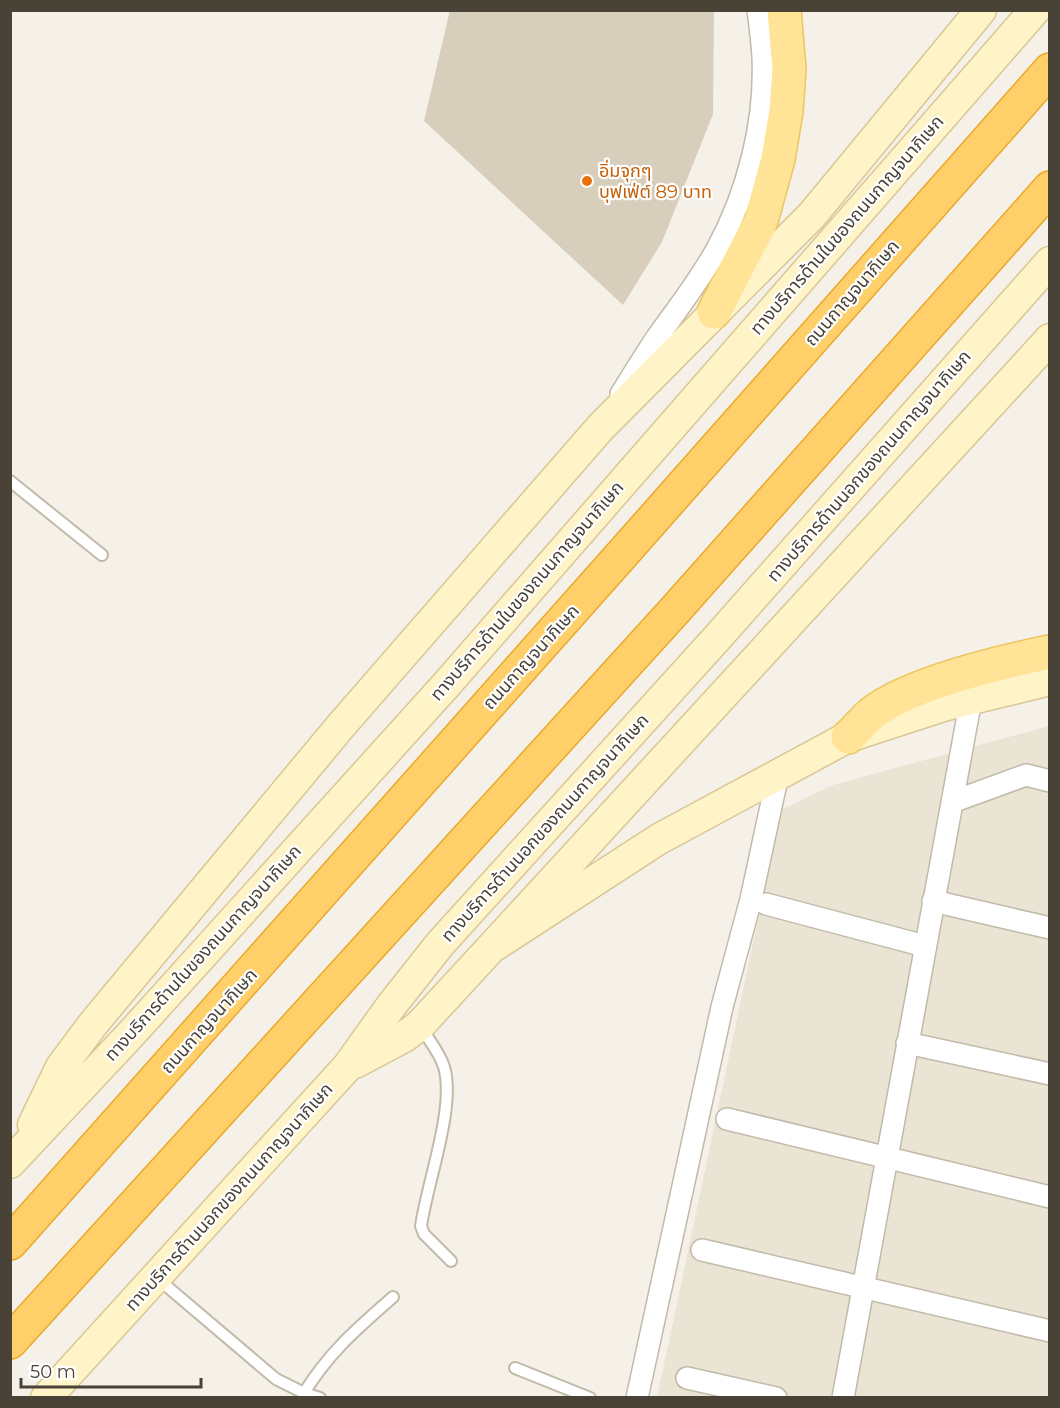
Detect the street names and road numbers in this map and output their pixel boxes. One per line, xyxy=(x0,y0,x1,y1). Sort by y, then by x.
street label: ทางบริการด้านในของถนนกาญจนาภิเษก xyxy=(746,111,948,339)
street label: ถนนกาญจนาภิเษก xyxy=(800,236,904,350)
street label: ทางบริการด้านนอกของถนนกาญจนาภิเษก xyxy=(762,346,976,586)
street label: ทางบริการด้านในของถนนกาญจนาภิเษก xyxy=(426,477,628,705)
street label: ถนนกาญจนาภิเษก xyxy=(478,600,584,714)
street label: ทางบริการด้านนอกของถนนกาญจนาภิเษก xyxy=(437,709,653,947)
street label: ทางบริการด้านในของถนนกาญจนาภิเษก xyxy=(100,840,306,1066)
street label: ถนนกาญจนาภิเษก xyxy=(156,964,262,1078)
street label: ทางบริการด้านนอกของถนนกาญจนาภิเษก xyxy=(121,1078,337,1316)

